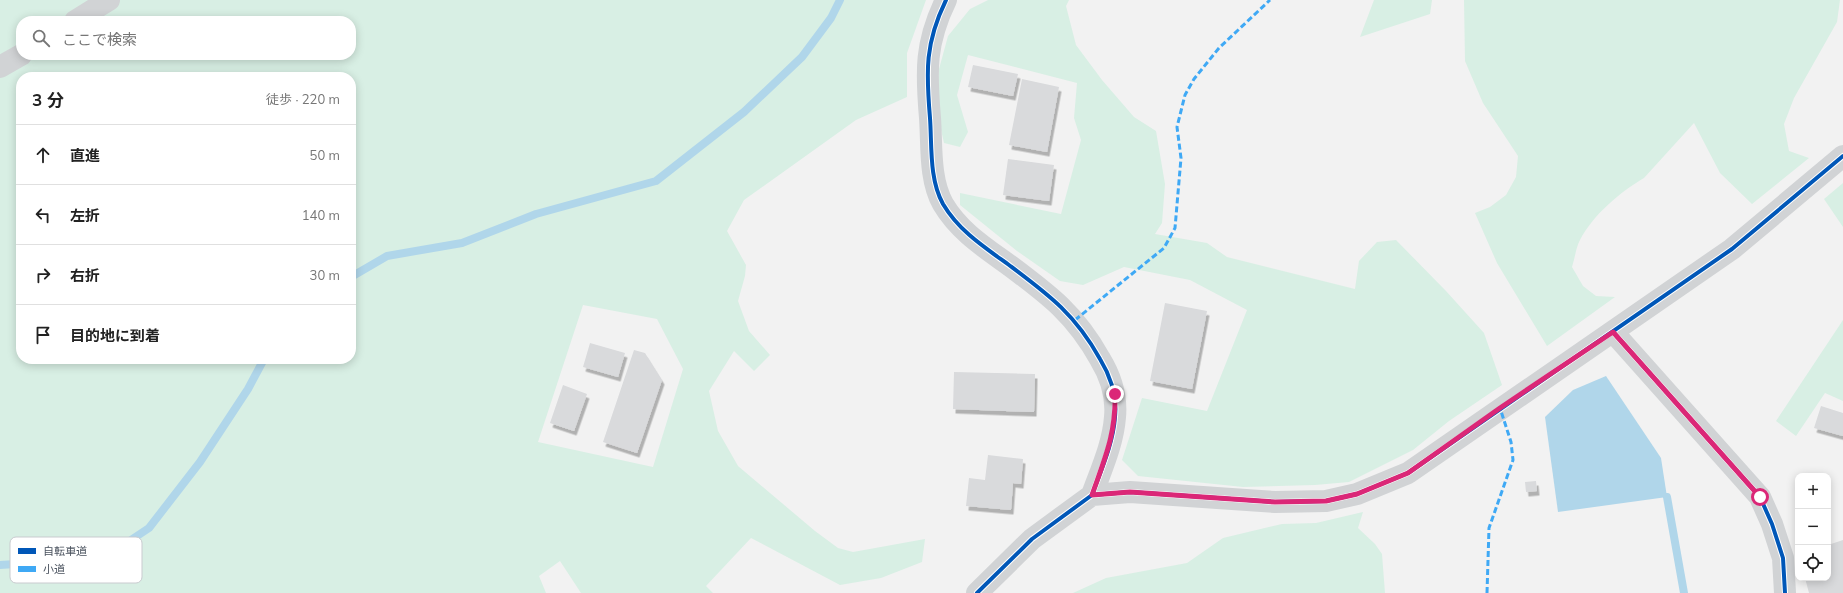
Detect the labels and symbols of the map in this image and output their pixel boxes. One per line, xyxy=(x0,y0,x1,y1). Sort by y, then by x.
route end xyxy=(1106,385,1124,403)
route start xyxy=(1751,488,1769,506)
legend xyxy=(10,537,142,583)
text: 自転車道 xyxy=(43,544,87,558)
text: 小道 xyxy=(43,562,65,576)

